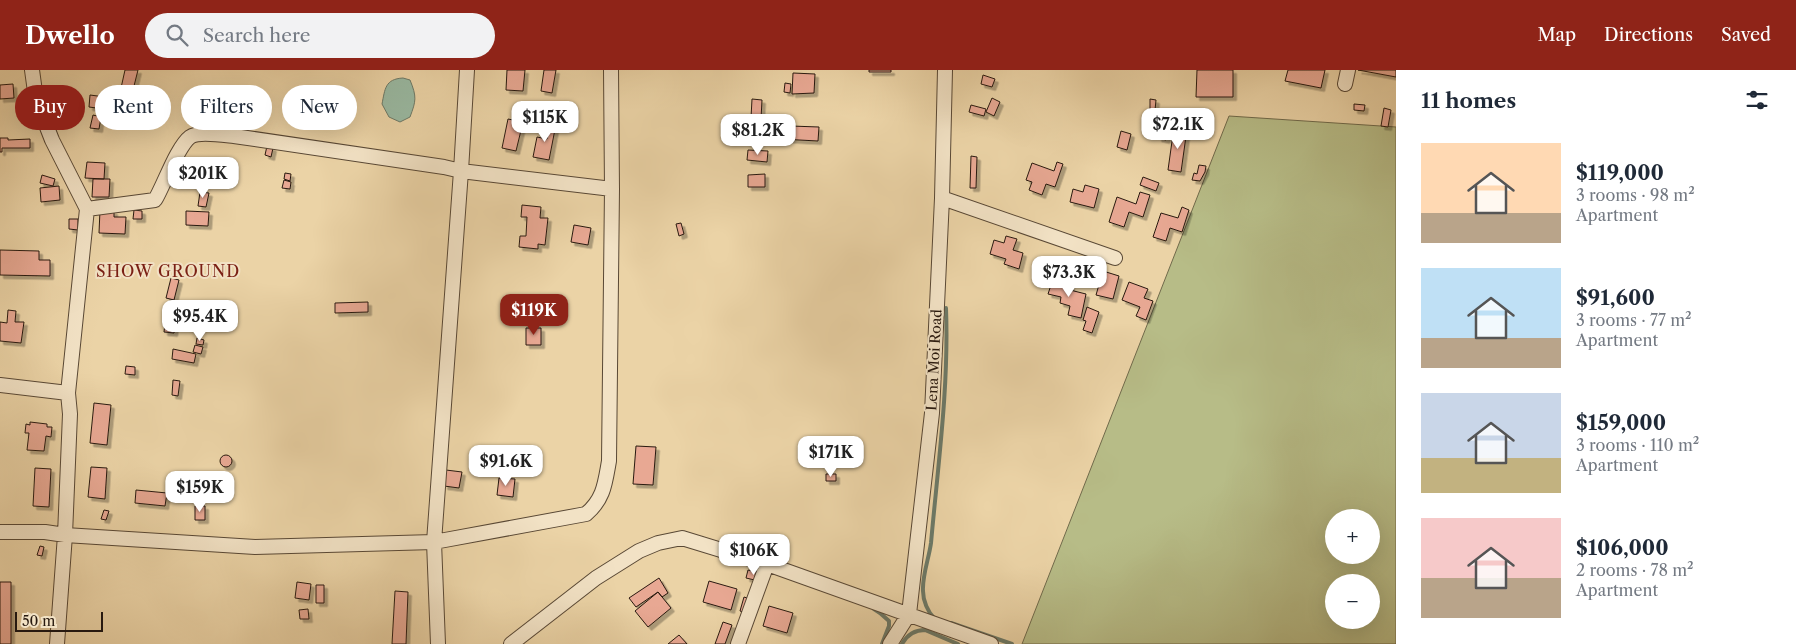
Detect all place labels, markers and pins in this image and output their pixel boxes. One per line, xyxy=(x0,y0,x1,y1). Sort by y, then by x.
pin: $115K xyxy=(510,100,580,143)
pin: $72.1K xyxy=(1137,108,1219,150)
pin: $81.2K xyxy=(717,114,799,156)
pin: $201K xyxy=(168,156,238,199)
pin: $73.3K xyxy=(1028,256,1110,298)
pin: $119K xyxy=(499,294,569,336)
pin: $95.4K xyxy=(159,300,241,342)
pin: $171K xyxy=(796,436,866,478)
pin: $91.6K xyxy=(465,444,547,487)
pin: $159K xyxy=(165,470,235,513)
pin: $106K xyxy=(719,534,789,576)

